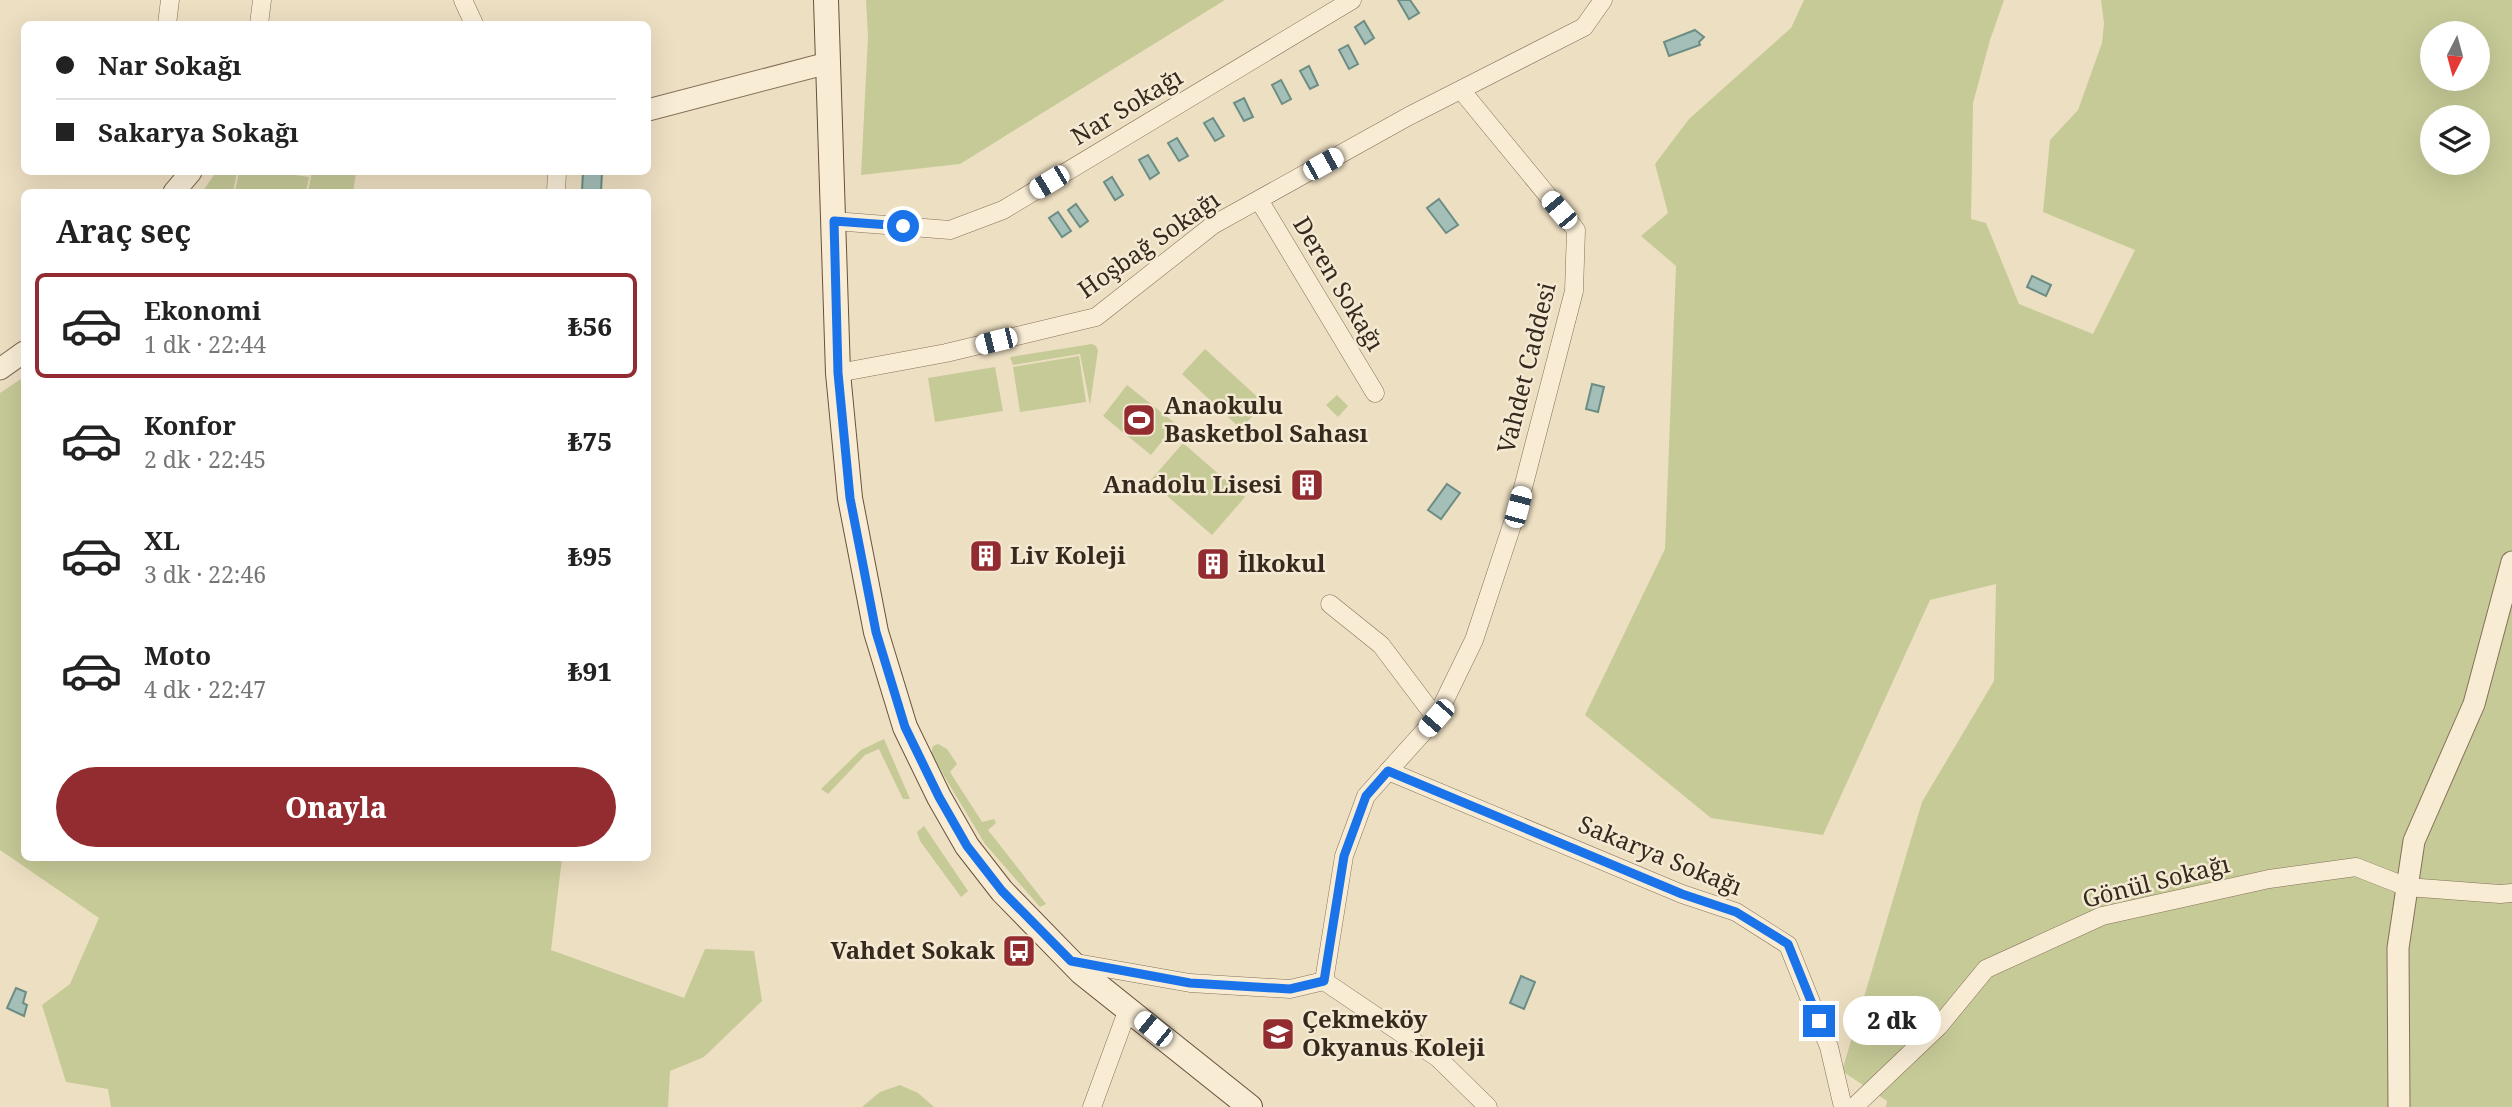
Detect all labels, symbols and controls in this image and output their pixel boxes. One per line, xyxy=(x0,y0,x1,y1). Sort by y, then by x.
north arrow xyxy=(2420,21,2490,91)
map controls xyxy=(2420,21,2490,175)
text: Nar Sokağı xyxy=(98,47,241,83)
street label: Nar Sokağı xyxy=(1064,59,1188,152)
button: layers xyxy=(2420,105,2490,175)
text: Sakarya Sokağı xyxy=(98,114,299,150)
car xyxy=(1300,145,1347,183)
car xyxy=(1026,162,1073,202)
street label: Hoşbağ Sokağı xyxy=(1071,182,1226,305)
car xyxy=(1538,187,1581,233)
text: Araç seç xyxy=(56,209,191,252)
route start xyxy=(887,210,919,242)
street label: Deren Sokağı xyxy=(1286,210,1393,357)
street label: Vahdet Caddesi xyxy=(1488,279,1563,456)
text: Ekonomi xyxy=(144,292,261,328)
icon: car xyxy=(60,294,123,357)
text: ₺56 xyxy=(568,308,612,344)
car xyxy=(974,326,1019,356)
text: 1 dk · 22:44 xyxy=(144,328,266,360)
place label: Anaokulu Basketbol Sahası xyxy=(1164,388,1369,449)
sports icon: Anaokulu Basketbol Sahası xyxy=(1120,401,1158,439)
text: Konfor xyxy=(144,407,236,443)
icon: car xyxy=(60,409,123,472)
text: ₺75 xyxy=(568,423,612,459)
text: 2 dk · 22:45 xyxy=(144,443,266,475)
building icon: Anadolu Lisesi xyxy=(1288,466,1326,504)
place label: Anadolu Lisesi xyxy=(1103,467,1283,500)
car xyxy=(1503,484,1534,530)
text: XL xyxy=(144,522,180,558)
icon: car xyxy=(60,524,123,587)
building icon: Liv Koleji xyxy=(967,537,1005,575)
text: ₺95 xyxy=(568,538,612,574)
place label: Liv Koleji xyxy=(1010,538,1126,571)
building icon: İlkokul xyxy=(1194,545,1232,583)
place label: İlkokul xyxy=(1238,546,1326,579)
text: 3 dk · 22:46 xyxy=(144,558,266,590)
text: Moto xyxy=(144,637,211,673)
icon: car xyxy=(60,639,123,702)
text: ₺91 xyxy=(568,653,612,689)
text: 4 dk · 22:47 xyxy=(144,673,266,705)
car xyxy=(1415,695,1458,741)
button: Onayla xyxy=(56,767,616,847)
street label: Sakarya Sokağı xyxy=(1574,807,1748,903)
street label: Gönül Sokağı xyxy=(2079,846,2233,915)
bus stop icon: Vahdet Sokak xyxy=(1000,932,1038,970)
place label: Vahdet Sokak xyxy=(830,933,996,966)
callout: 2 dk xyxy=(1843,996,1941,1046)
place label: Çekmeköy Okyanus Koleji xyxy=(1302,1002,1486,1063)
text: 2 dk xyxy=(1867,1004,1917,1036)
route end xyxy=(1803,1005,1835,1037)
car xyxy=(1131,1008,1176,1050)
school or university icon: Çekmeköy Okyanus Koleji xyxy=(1259,1015,1297,1053)

